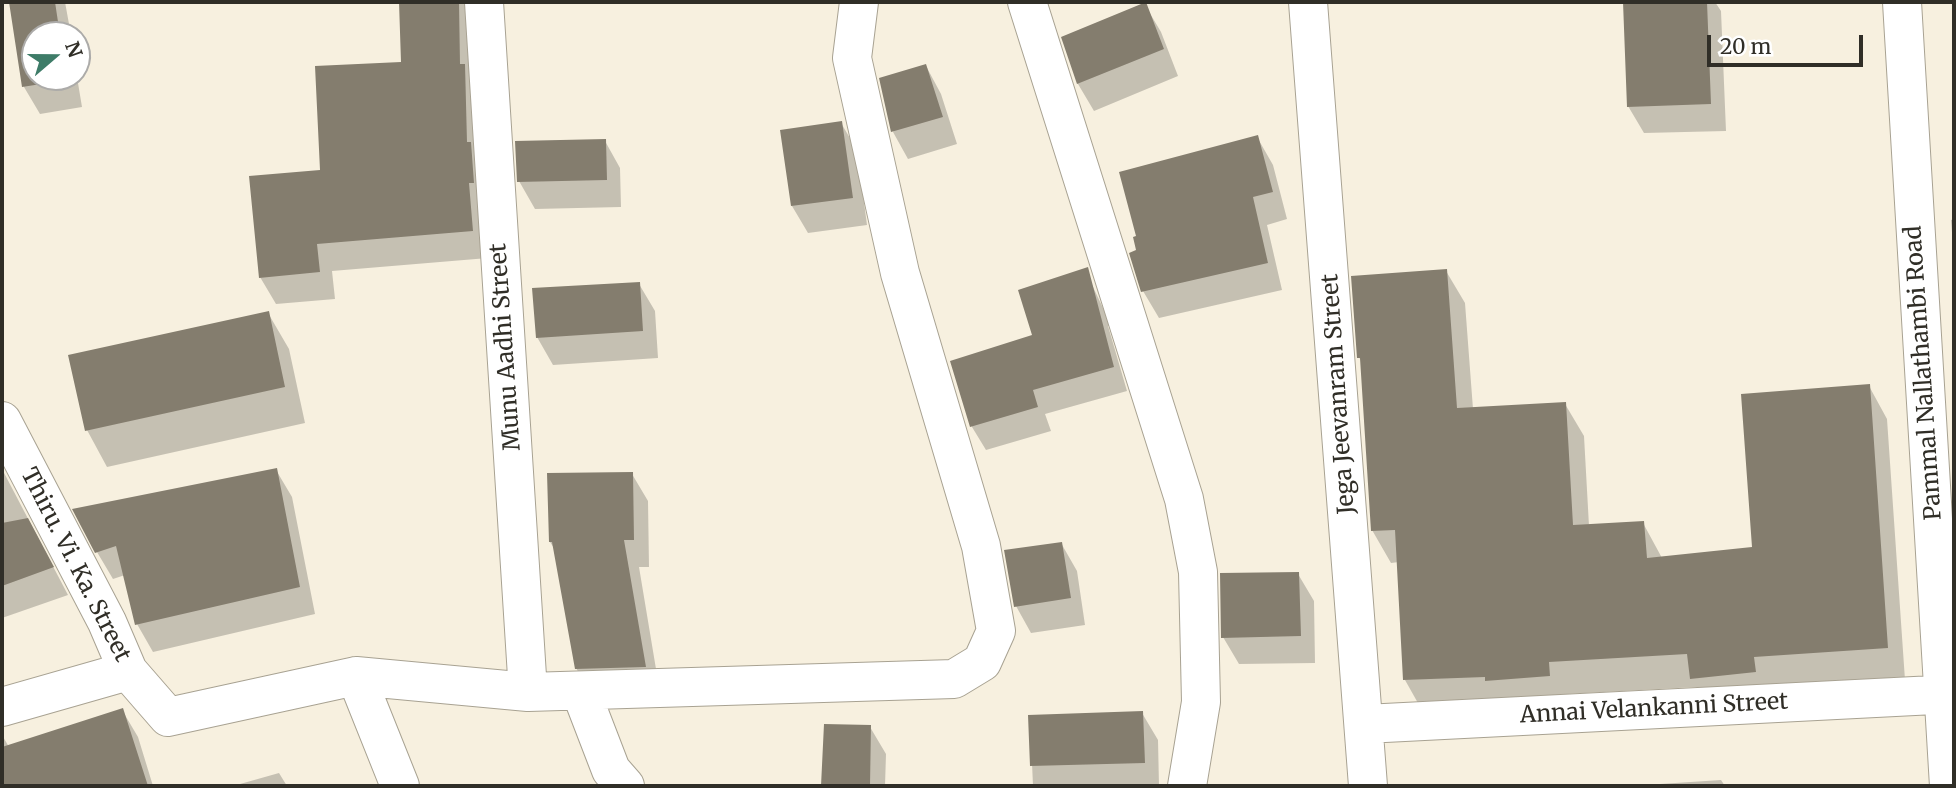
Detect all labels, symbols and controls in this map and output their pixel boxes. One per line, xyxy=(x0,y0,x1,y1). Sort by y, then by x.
north arrow xyxy=(21,21,91,91)
scale bar xyxy=(1711,21,1867,65)
text: 20 m xyxy=(1720,33,1771,60)
text: N xyxy=(60,38,88,61)
street label: Pammal Nallathambi Road xyxy=(1900,225,1948,521)
street label: Munu Aadhi Street xyxy=(485,242,527,452)
street label: Jega Jeevanram Street xyxy=(1317,273,1361,515)
street label: Thiru. Vi. Ka. Street xyxy=(14,463,136,667)
street label: Annai Velankanni Street xyxy=(1519,688,1789,730)

